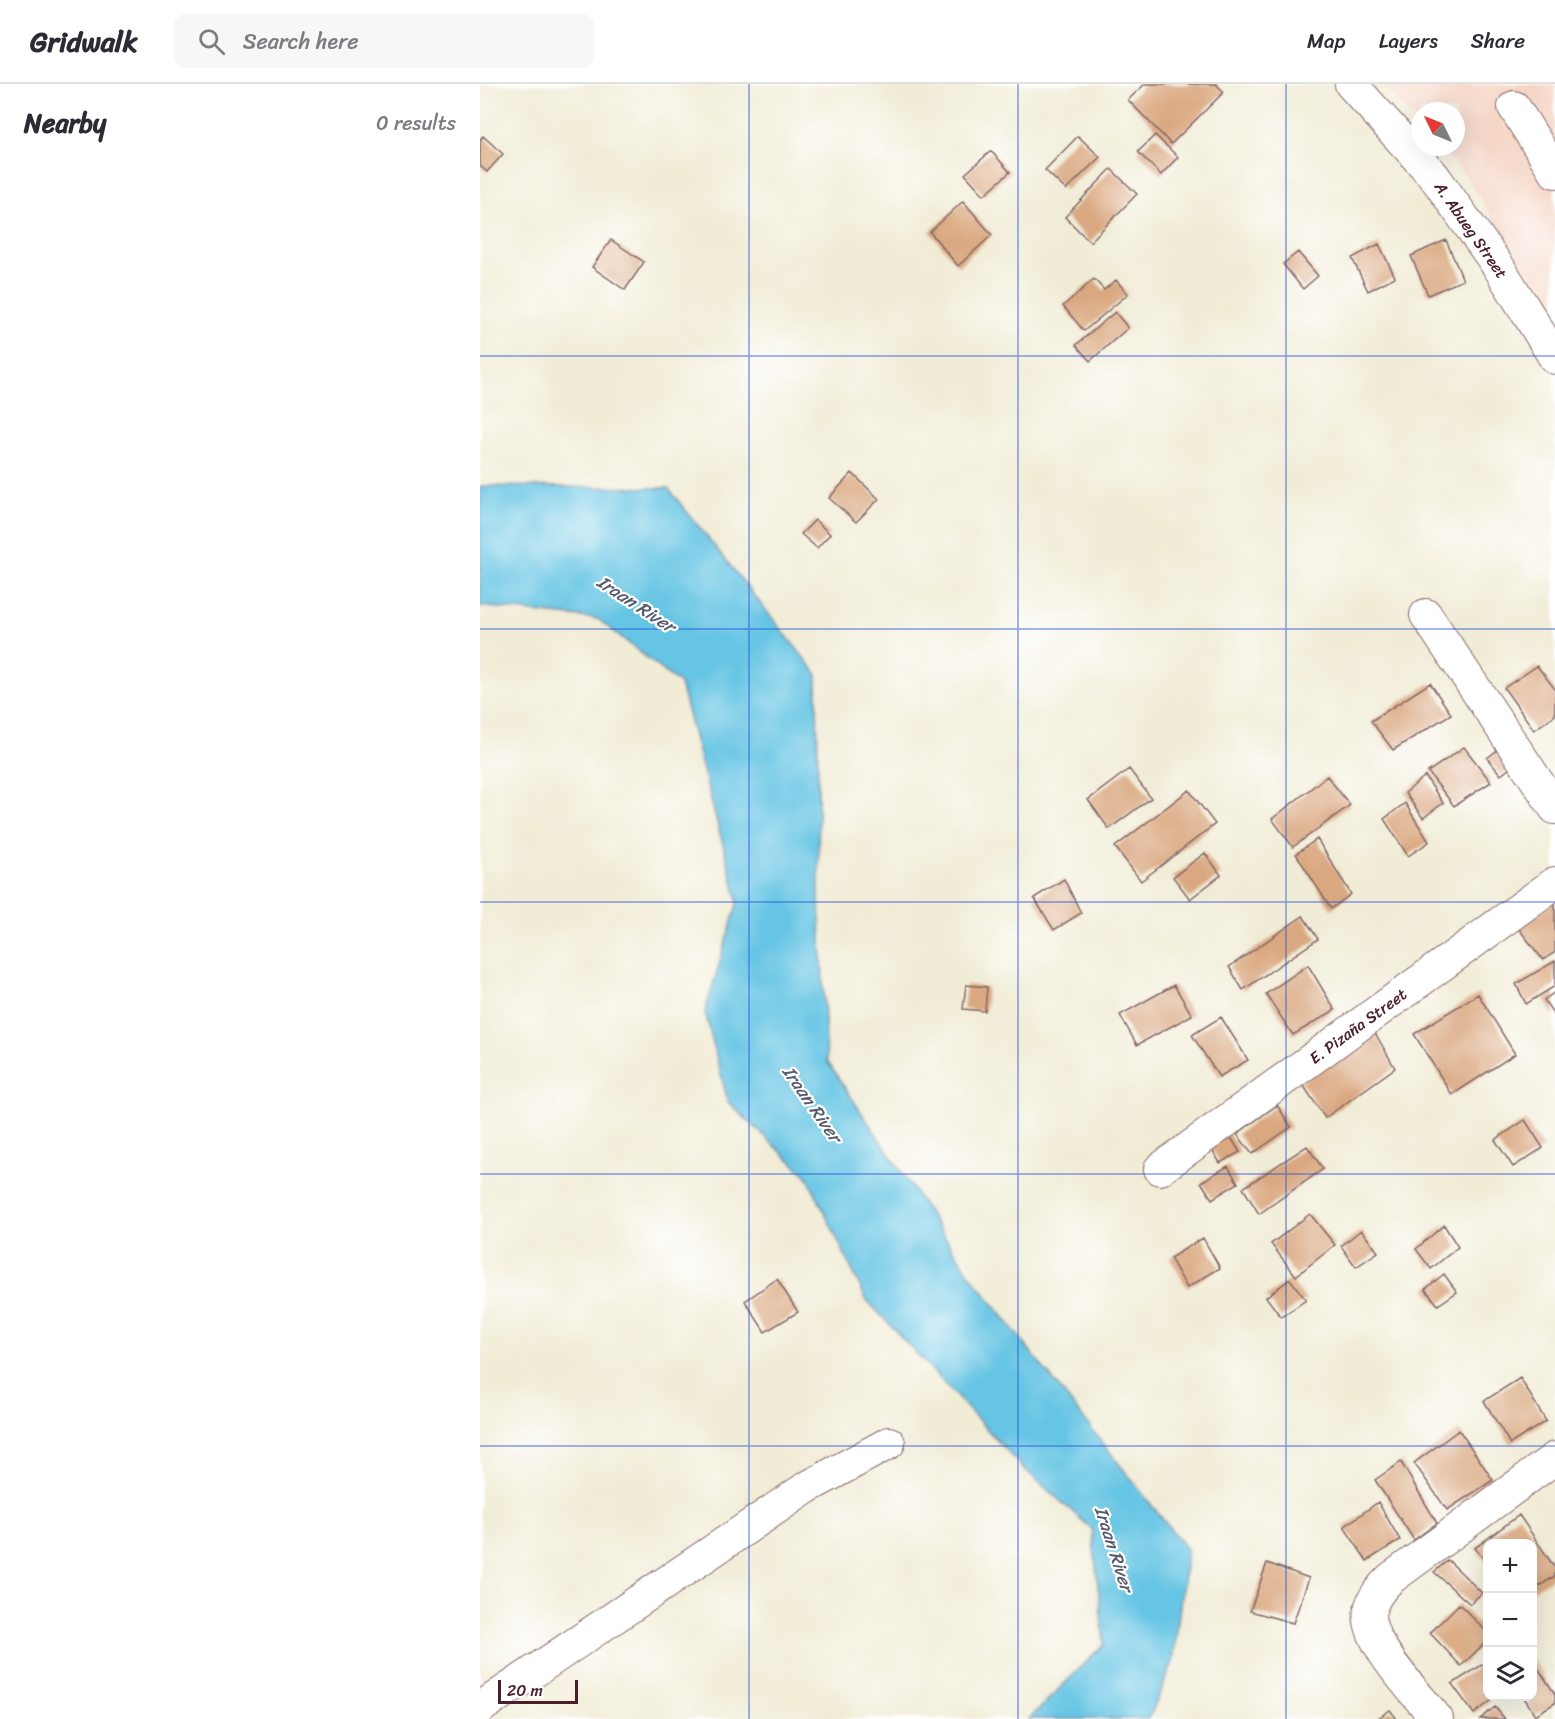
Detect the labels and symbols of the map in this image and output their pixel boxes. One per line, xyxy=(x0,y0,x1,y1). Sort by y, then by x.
north arrow xyxy=(1411,102,1465,156)
street label: A. Abueg Street xyxy=(1426,174,1515,285)
water label: Iraan River xyxy=(590,566,685,643)
street label: E. Pizaña Street xyxy=(1303,980,1413,1072)
water label: Iraan River xyxy=(773,1058,852,1152)
water label: Iraan River xyxy=(1085,1501,1144,1599)
scale bar xyxy=(498,1677,578,1704)

